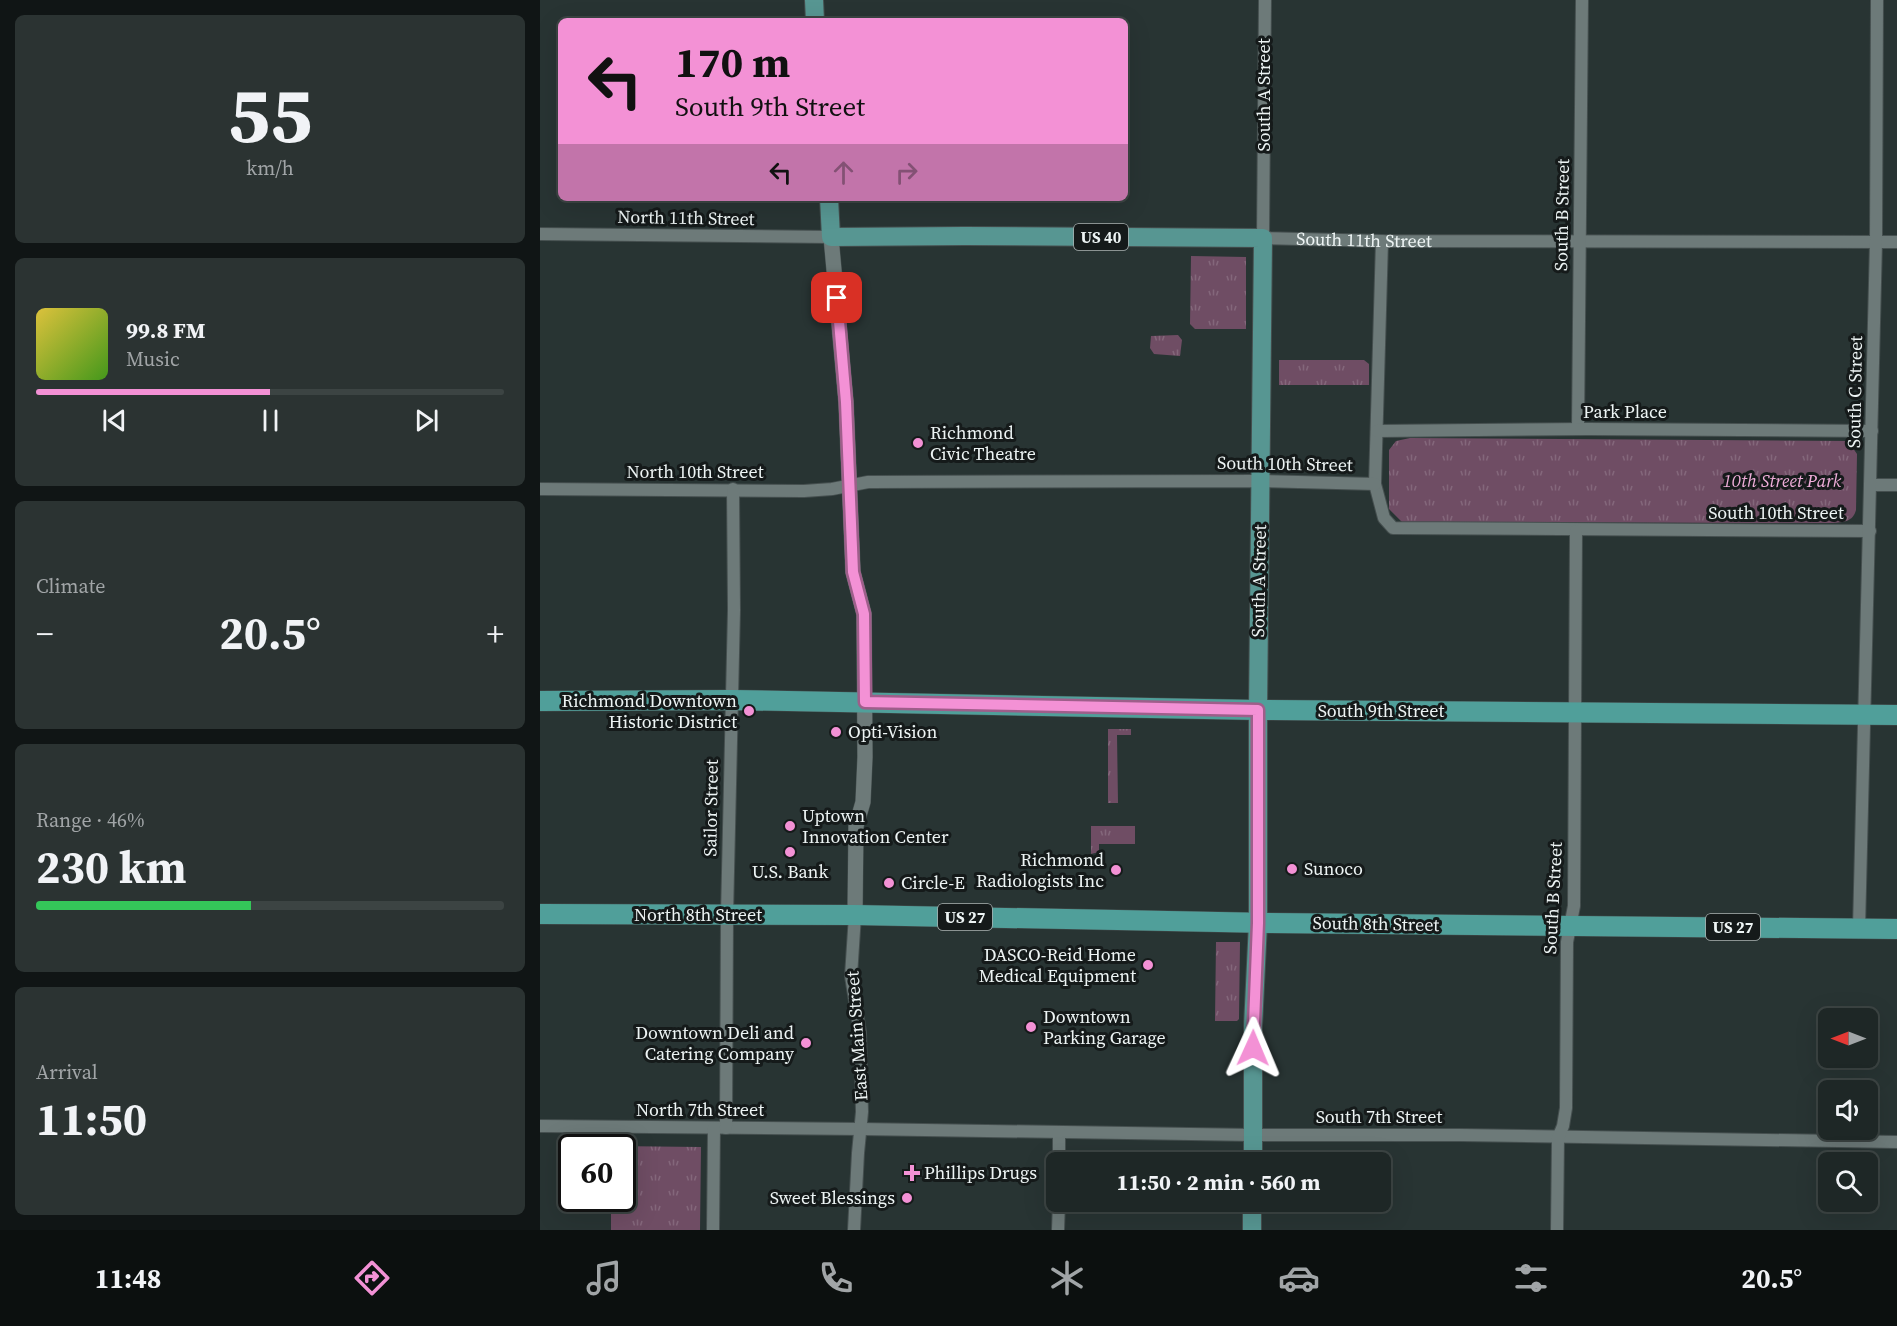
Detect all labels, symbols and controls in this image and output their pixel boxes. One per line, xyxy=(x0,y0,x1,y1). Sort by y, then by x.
text: 170 m xyxy=(675,33,790,91)
street label: South A Street xyxy=(1251,38,1276,151)
icon: left xyxy=(576,42,654,120)
text: 55 xyxy=(228,61,312,168)
text: South 9th Street xyxy=(675,88,865,125)
text: km/h xyxy=(246,154,294,182)
icon: left xyxy=(764,156,797,189)
icon: ahead xyxy=(827,156,860,189)
icon: right xyxy=(890,156,923,189)
street label: South B Street xyxy=(1548,158,1575,271)
street label: North 11th Street xyxy=(617,204,755,231)
road number: US 40 xyxy=(1074,224,1128,250)
street label: South 11th Street xyxy=(1296,226,1432,253)
pin xyxy=(811,272,862,323)
icon: arrive xyxy=(820,281,853,314)
text: 99.8 FM xyxy=(126,315,205,345)
street label: South C Street xyxy=(1841,335,1868,448)
text: Music xyxy=(126,345,180,373)
street label: Park Place xyxy=(1583,399,1667,424)
icon: previous xyxy=(98,404,131,437)
icon: pause xyxy=(254,404,287,437)
icon: next xyxy=(410,404,443,437)
place label: Richmond Civic Theatre xyxy=(930,420,1036,466)
marker: Richmond Civic Theatre xyxy=(911,436,925,450)
street label: South 10th Street xyxy=(1217,450,1353,477)
street label: North 10th Street xyxy=(626,459,764,484)
park label: 10th Street Park xyxy=(1723,468,1842,493)
street label: South 10th Street xyxy=(1708,500,1844,525)
street label: South A Street xyxy=(1245,524,1272,638)
text: Climate xyxy=(36,572,105,600)
text: 20.5° xyxy=(219,602,321,664)
text: − xyxy=(36,611,54,656)
text: + xyxy=(487,611,504,656)
place label: Richmond Downtown Historic District xyxy=(561,688,737,734)
street label: South 9th Street xyxy=(1318,698,1444,723)
marker: Richmond Downtown Historic District xyxy=(742,704,756,718)
place label: Opti-Vision xyxy=(848,719,937,744)
marker: Opti-Vision xyxy=(829,725,843,739)
street label: Sailor Street xyxy=(697,759,724,857)
place label: Uptown Innovation Center xyxy=(802,803,949,849)
text: Range · 46% xyxy=(36,806,145,834)
marker: Uptown Innovation Center xyxy=(783,819,797,833)
text: 230 km xyxy=(36,836,187,898)
street label: South B Street xyxy=(1537,841,1568,955)
marker: U.S. Bank xyxy=(783,845,797,859)
place label: Richmond Radiologists Inc xyxy=(976,847,1104,893)
place label: Sunoco xyxy=(1304,856,1363,881)
place label: U.S. Bank xyxy=(752,859,828,884)
marker: Sunoco xyxy=(1285,862,1299,876)
marker: Richmond Radiologists Inc xyxy=(1109,863,1123,877)
place label: Circle-E xyxy=(901,870,965,895)
marker: Circle-E xyxy=(882,876,896,890)
street label: North 8th Street xyxy=(634,902,762,927)
road number: US 27 xyxy=(938,904,992,930)
street label: South 8th Street xyxy=(1312,910,1440,937)
road number: US 27 xyxy=(1706,914,1760,940)
place label: DASCO-Reid Home Medical Equipment xyxy=(979,942,1136,988)
marker: DASCO-Reid Home Medical Equipment xyxy=(1141,958,1155,972)
street label: East Main Street xyxy=(839,970,874,1102)
place label: Downtown Parking Garage xyxy=(1043,1004,1166,1050)
north arrow xyxy=(1818,1008,1878,1068)
map controls xyxy=(1818,1008,1878,1212)
position arrow xyxy=(1221,1016,1285,1080)
place label: Downtown Deli and Catering Company xyxy=(635,1020,795,1066)
marker: Downtown Parking Garage xyxy=(1024,1020,1038,1034)
marker: Downtown Deli and Catering Company xyxy=(799,1036,813,1050)
text: Arrival xyxy=(36,1058,98,1086)
button: sound xyxy=(1818,1080,1878,1140)
text: 11:50 xyxy=(36,1088,147,1150)
street label: North 7th Street xyxy=(636,1097,764,1122)
street label: South 7th Street xyxy=(1316,1104,1442,1129)
speed limit sign: 60 xyxy=(558,1134,636,1212)
button: search xyxy=(1818,1152,1878,1212)
place label: Phillips Drugs xyxy=(924,1160,1037,1185)
marker: Phillips Drugs xyxy=(905,1166,919,1180)
text: 11:50 · 2 min · 560 m xyxy=(1117,1167,1320,1197)
place label: Sweet Blessings xyxy=(770,1185,895,1210)
marker: Sweet Blessings xyxy=(900,1191,914,1205)
icon: directions xyxy=(351,1257,393,1299)
icon: music xyxy=(583,1257,625,1299)
icon: phone xyxy=(815,1257,857,1299)
icon: climate xyxy=(1046,1257,1088,1299)
icon: car xyxy=(1278,1257,1320,1299)
icon: filters xyxy=(1510,1257,1552,1299)
text: 11:48 xyxy=(95,1260,161,1297)
text: 20.5° xyxy=(1741,1260,1802,1297)

